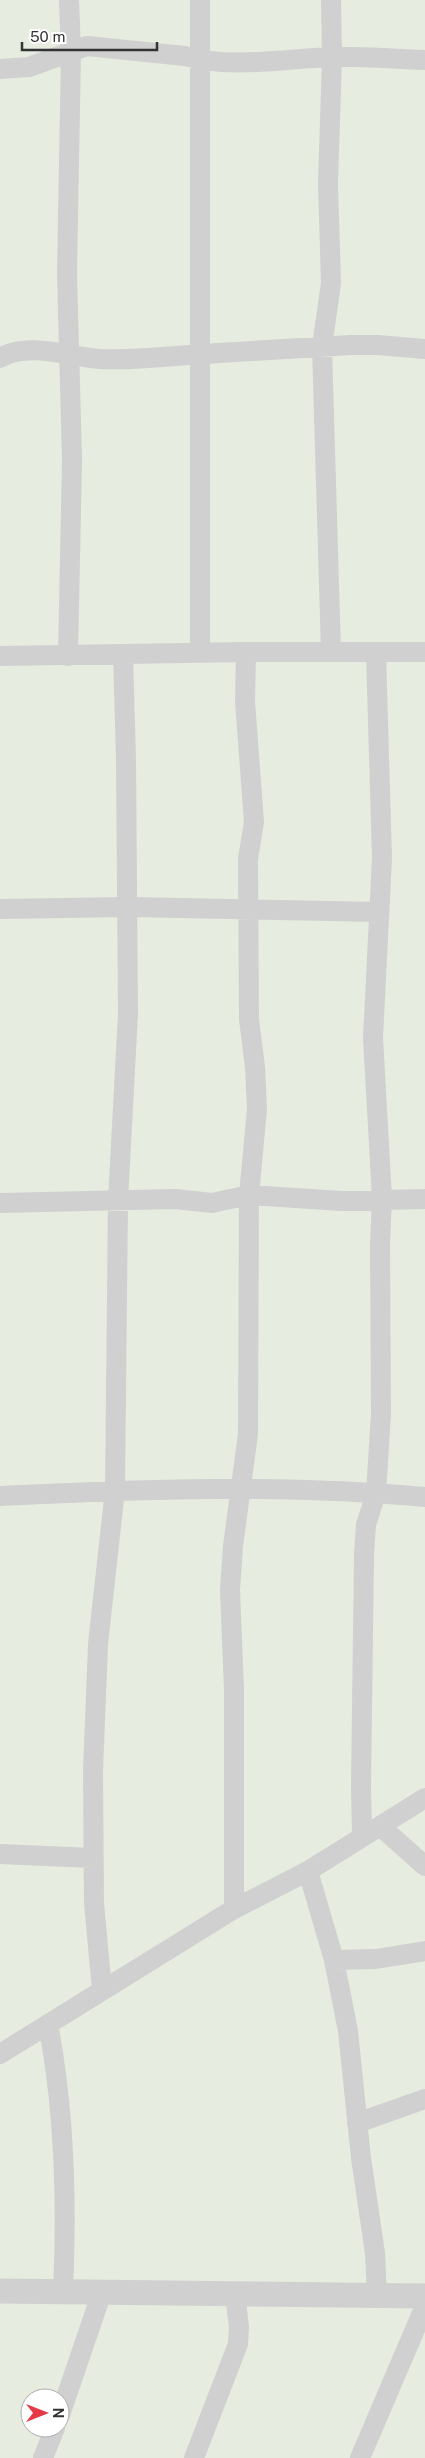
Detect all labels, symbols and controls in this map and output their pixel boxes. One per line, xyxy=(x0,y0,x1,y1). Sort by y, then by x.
scale bar xyxy=(22,20,158,52)
text: 50 m xyxy=(30,28,65,45)
north arrow xyxy=(20,2388,70,2438)
text: N xyxy=(50,2408,66,2418)

